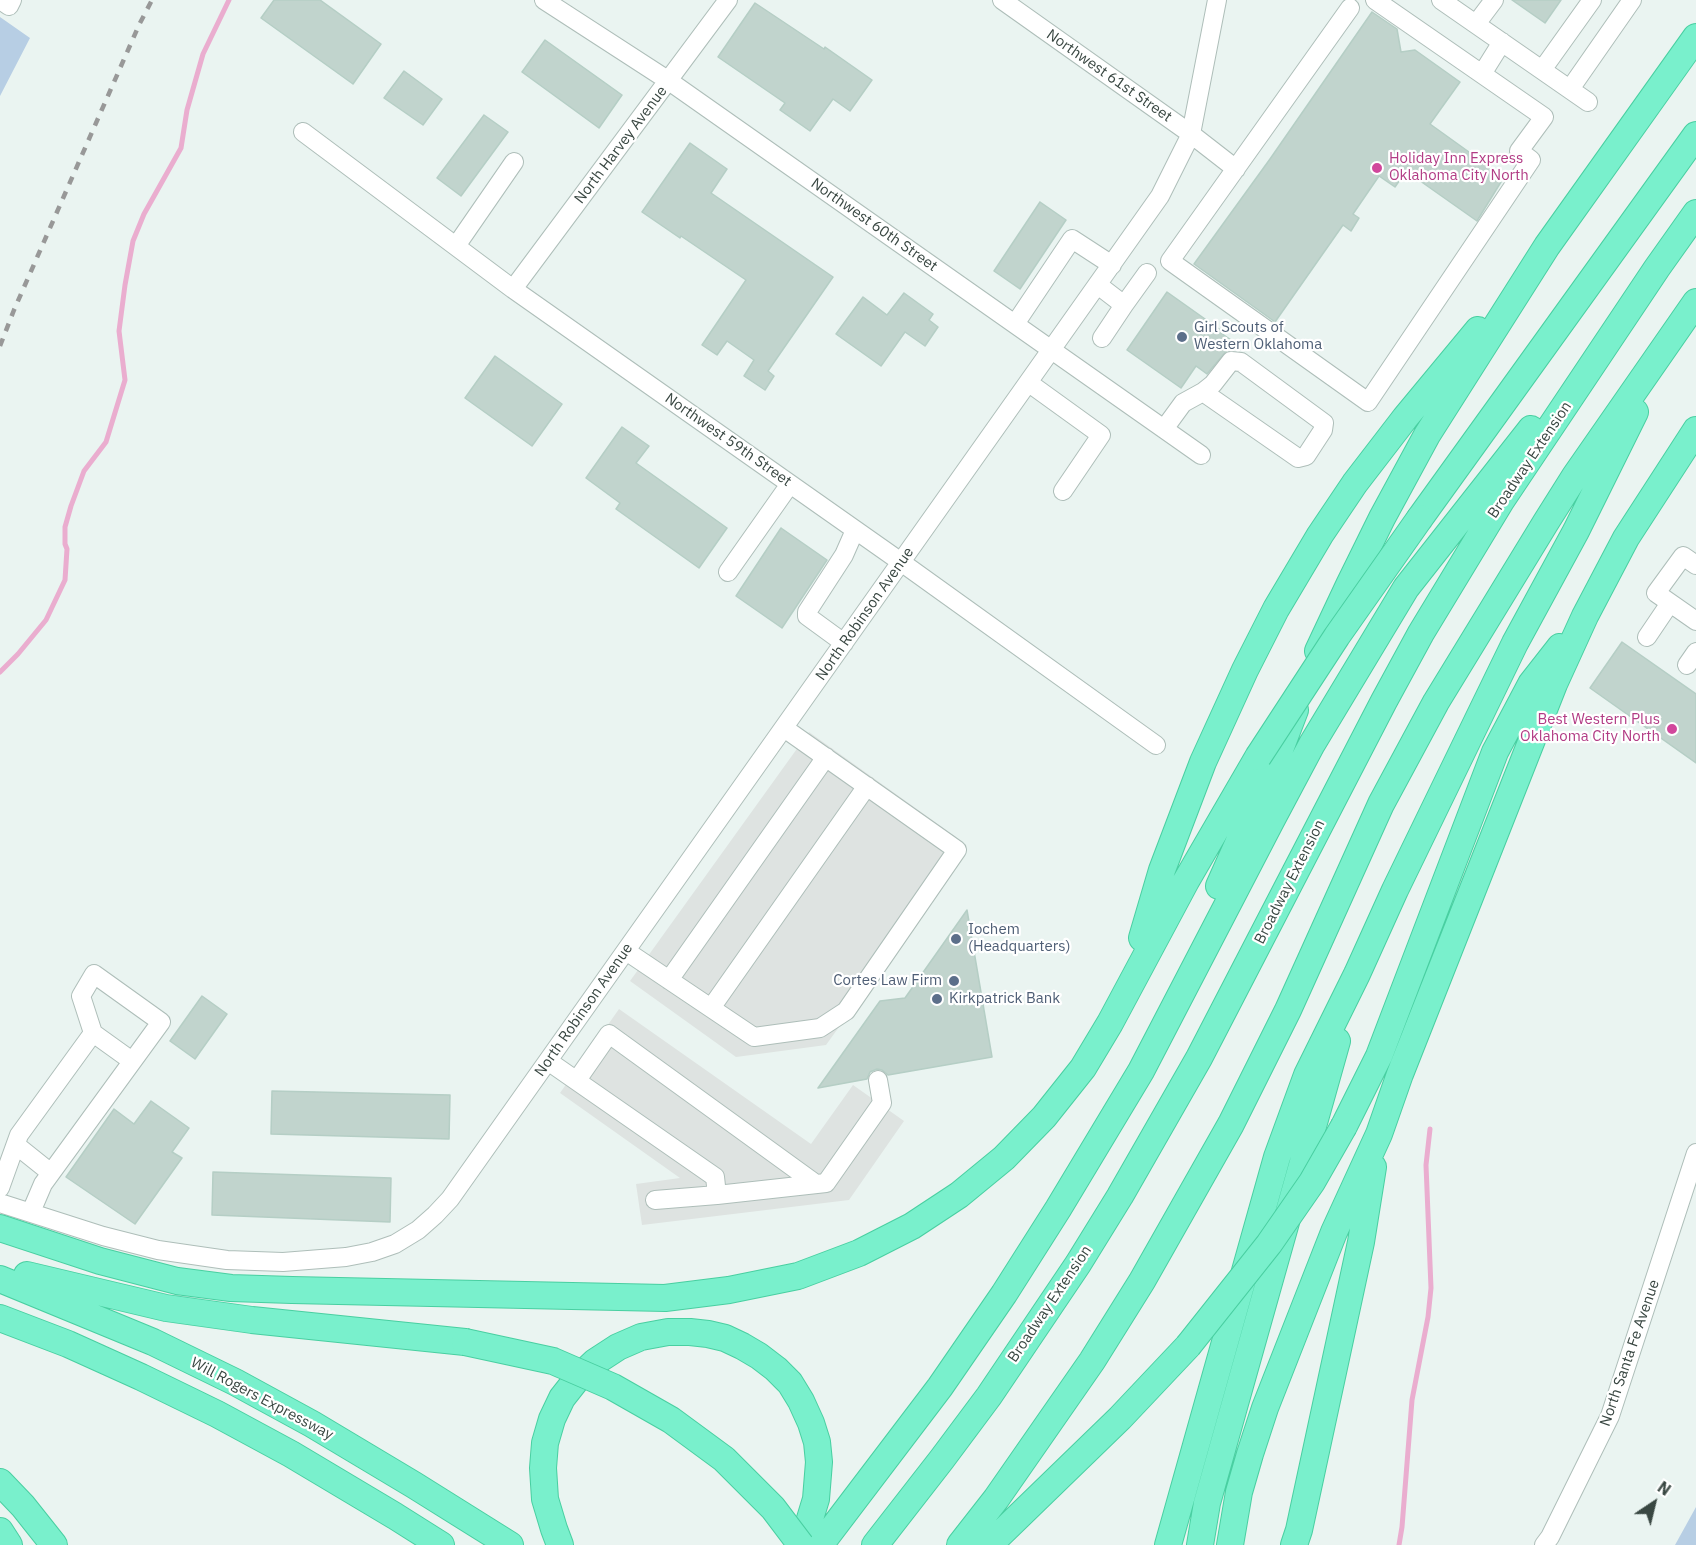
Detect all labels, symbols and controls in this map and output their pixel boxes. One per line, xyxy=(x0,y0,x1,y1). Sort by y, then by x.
street label: Northwest 61st Street xyxy=(1043,26,1175,126)
street label: North Harvey Avenue xyxy=(571,83,671,207)
place label: Holiday Inn Express Oklahoma City North xyxy=(1389,150,1529,185)
marker: Holiday Inn Express Oklahoma City North xyxy=(1370,161,1384,175)
street label: Northwest 60th Street xyxy=(807,174,941,276)
place label: Girl Scouts of Western Oklahoma xyxy=(1194,319,1322,354)
marker: Girl Scouts of Western Oklahoma xyxy=(1175,330,1189,344)
street label: Northwest 59th Street xyxy=(661,389,795,491)
street label: Broadway Extension xyxy=(1484,398,1576,522)
street label: North Robinson Avenue xyxy=(812,544,918,684)
place label: Best Western Plus Oklahoma City North xyxy=(1520,711,1660,746)
marker: Best Western Plus Oklahoma City North xyxy=(1665,722,1679,736)
street label: Broadway Extension xyxy=(1251,817,1329,947)
place label: Iochem (Headquarters) xyxy=(968,921,1071,956)
marker: Iochem (Headquarters) xyxy=(949,932,963,946)
street label: North Robinson Avenue xyxy=(531,940,637,1080)
place label: Cortes Law Firm xyxy=(833,972,942,990)
marker: Cortes Law Firm xyxy=(947,974,961,988)
place label: Kirkpatrick Bank xyxy=(949,990,1060,1008)
marker: Kirkpatrick Bank xyxy=(930,992,944,1006)
street label: Broadway Extension xyxy=(1004,1242,1096,1366)
street label: North Santa Fe Avenue xyxy=(1596,1277,1664,1429)
street label: Will Rogers Expressway xyxy=(188,1354,336,1444)
north arrow xyxy=(1624,1473,1684,1533)
text: N xyxy=(1654,1477,1675,1500)

